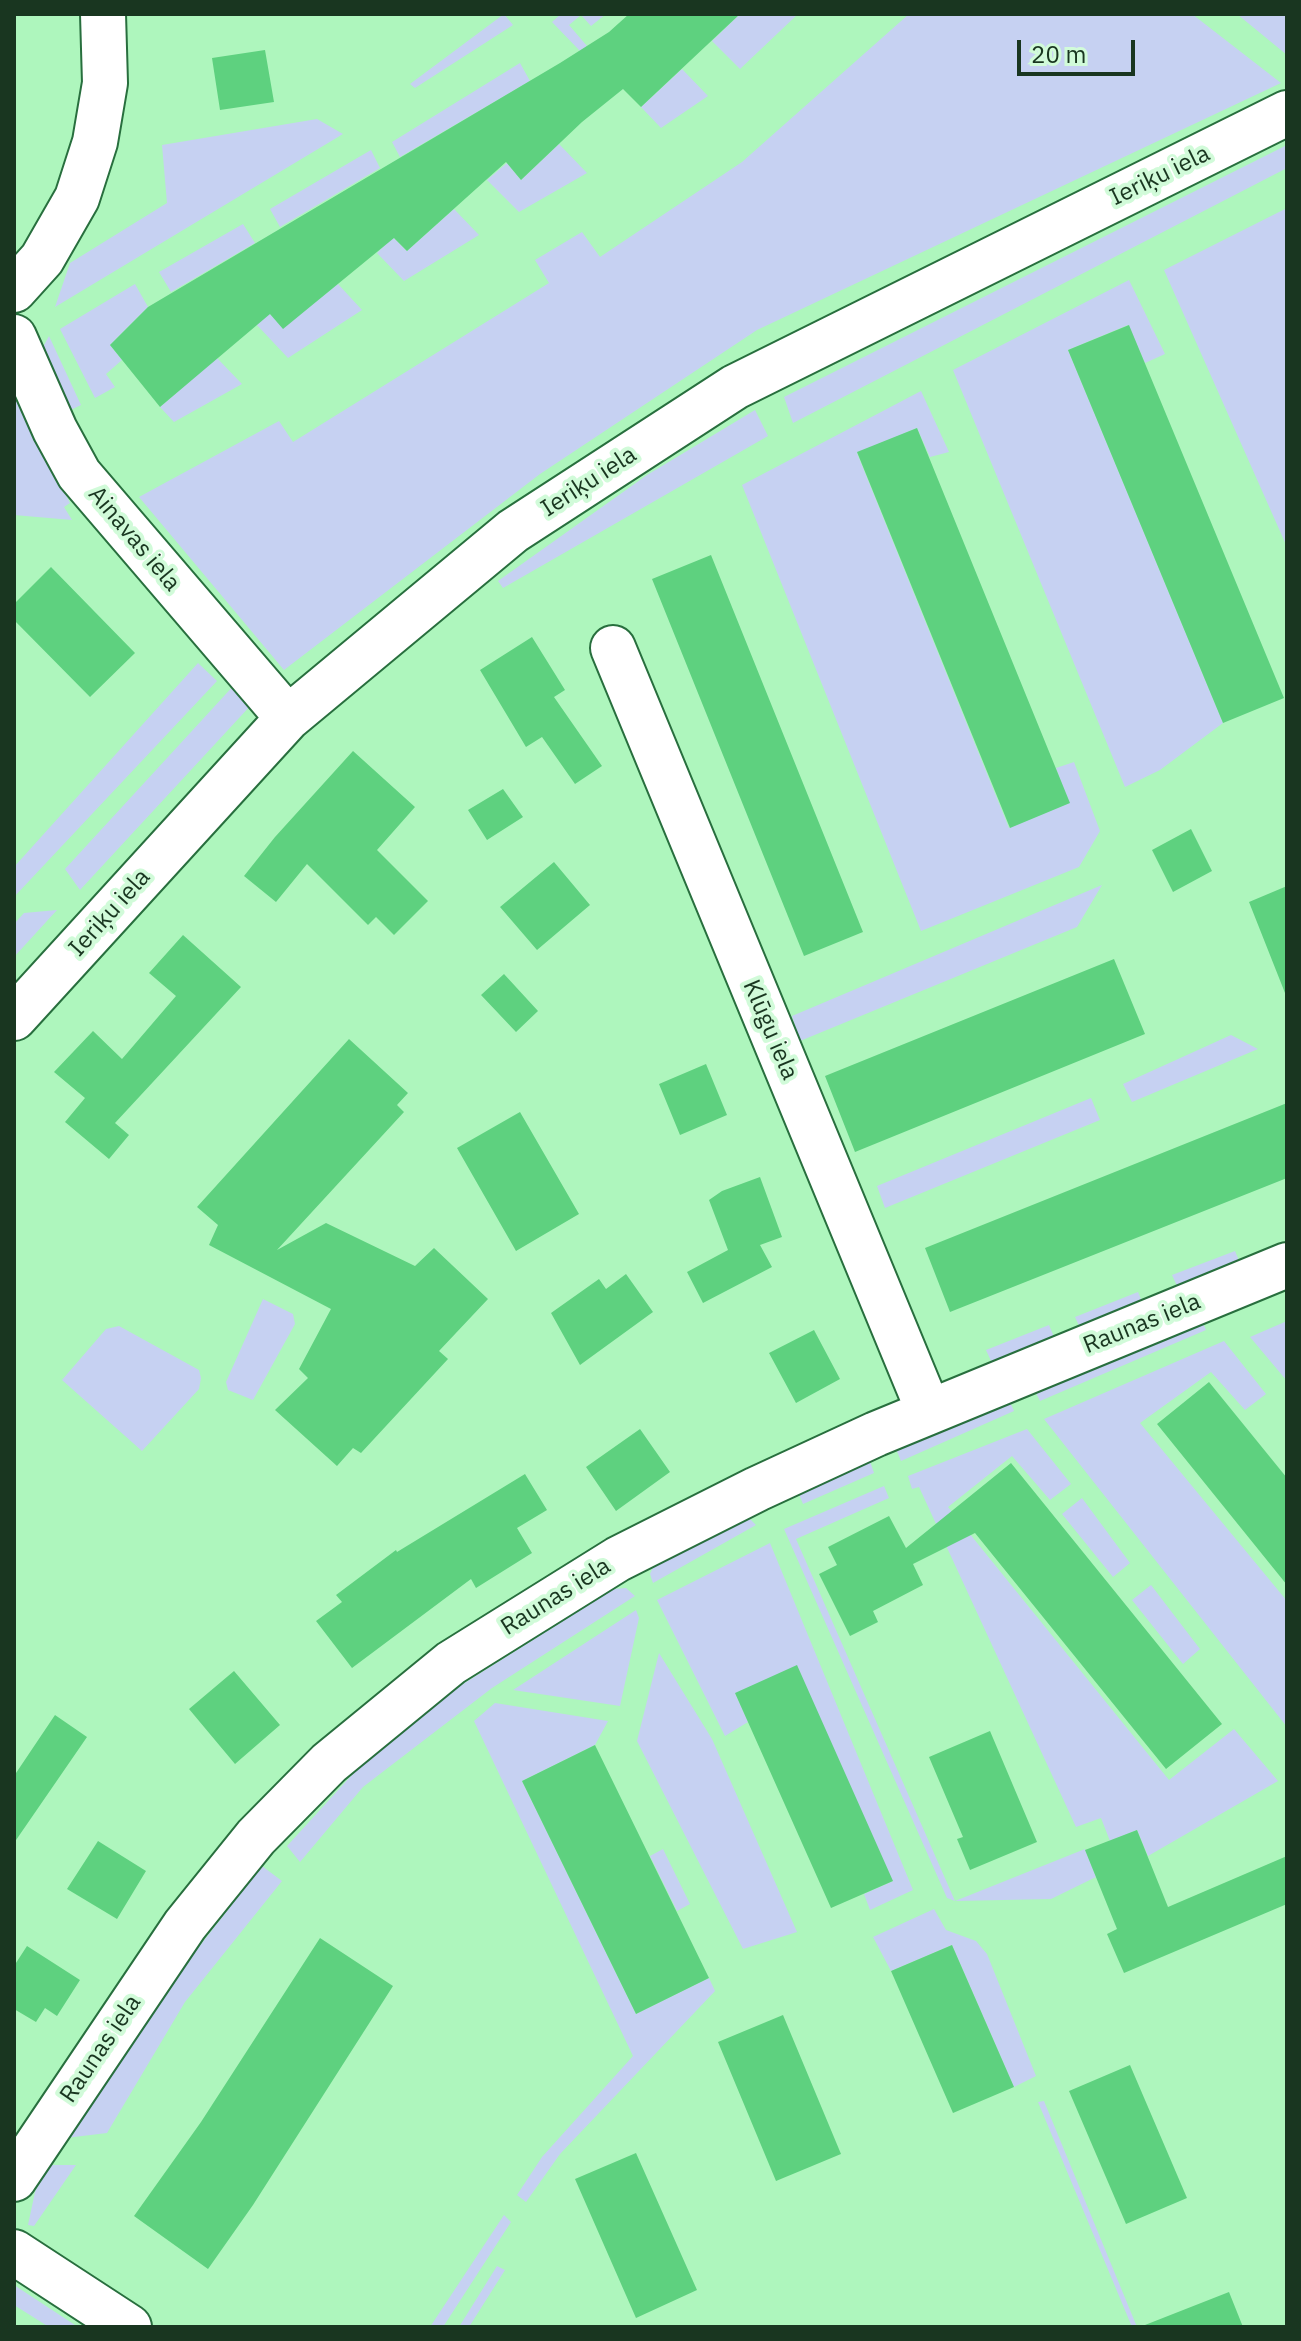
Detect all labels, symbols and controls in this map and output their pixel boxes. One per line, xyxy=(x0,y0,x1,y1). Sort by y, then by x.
scale bar xyxy=(1021,24,1139,74)
text: 20 m xyxy=(1031,38,1086,70)
street label: Ieriķu iela xyxy=(1105,139,1215,213)
street label: Ieriķu iela xyxy=(536,441,642,523)
street label: Ainavas iela xyxy=(82,481,186,597)
street label: Ieriķu iela xyxy=(63,863,157,963)
street label: Klūgu iela xyxy=(736,976,804,1084)
street label: Raunas iela xyxy=(1079,1287,1205,1361)
street label: Raunas iela xyxy=(496,1552,616,1642)
street label: Raunas iela xyxy=(54,1990,148,2108)

